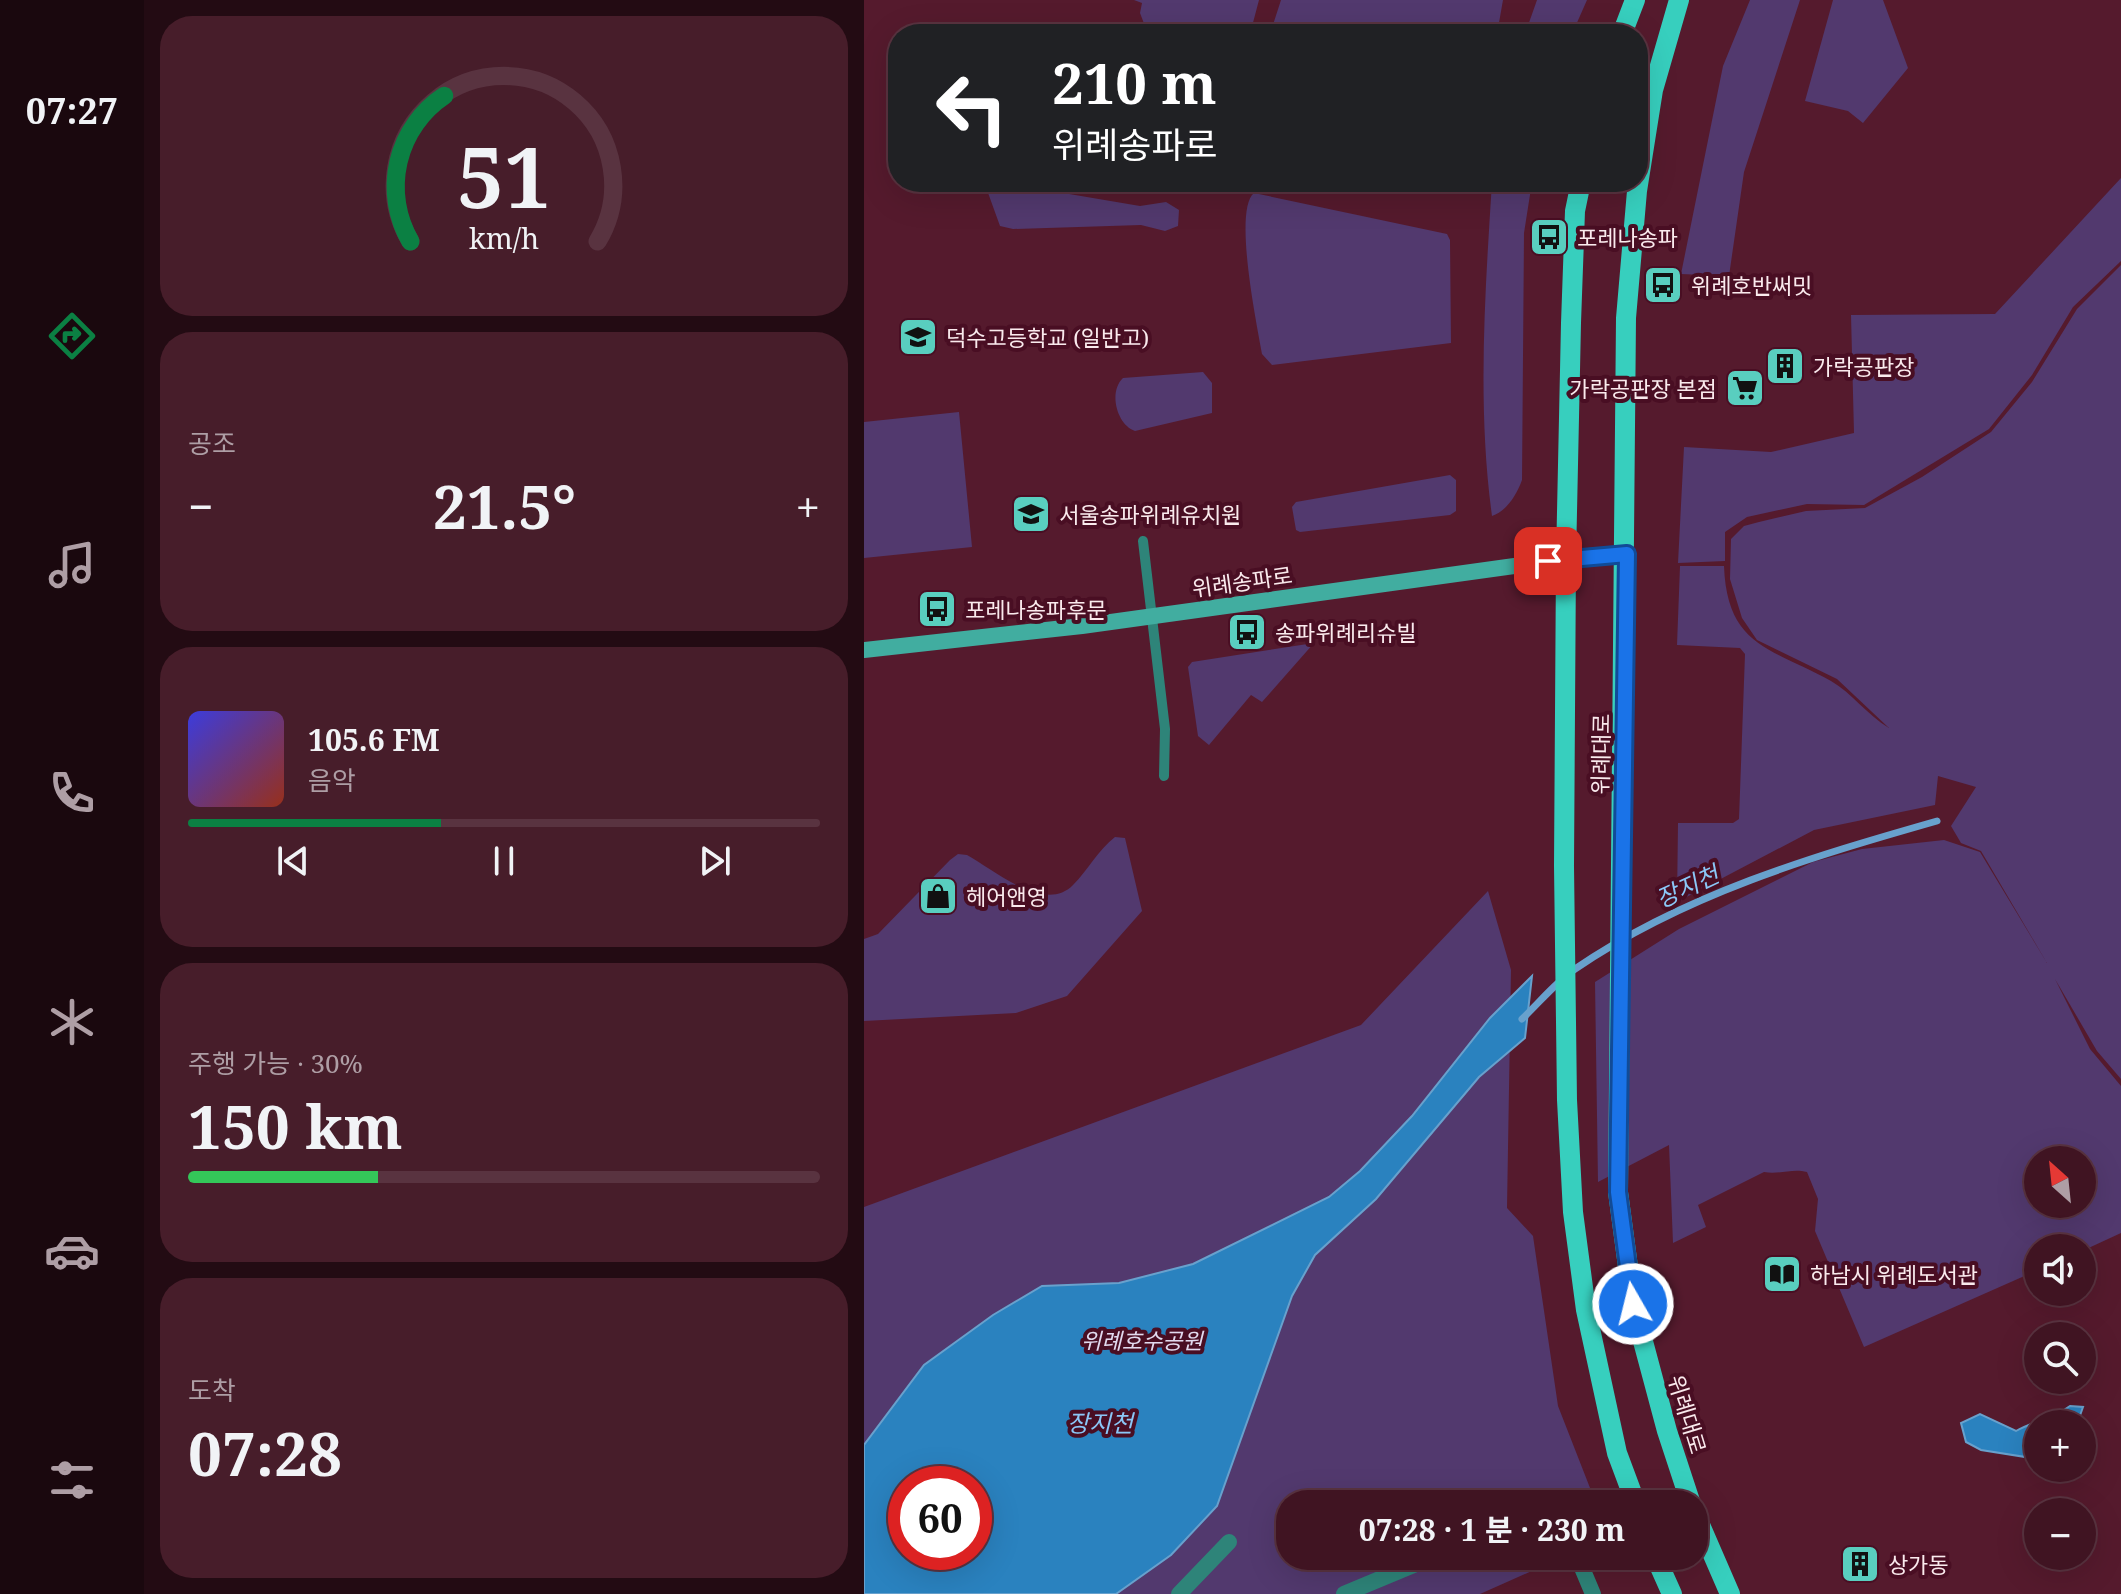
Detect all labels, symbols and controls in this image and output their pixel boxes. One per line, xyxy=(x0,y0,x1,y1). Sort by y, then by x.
text: 210 m xyxy=(1052,44,1217,120)
icon: left xyxy=(920,56,1024,160)
text: 07:27 xyxy=(26,86,118,135)
text: 51 xyxy=(457,118,551,231)
text: 위례송파로 xyxy=(1052,120,1218,169)
bus stop icon: 포레나송파 xyxy=(1528,216,1570,258)
text: km/h xyxy=(469,218,539,257)
place label: 포레나송파 xyxy=(1577,222,1678,252)
bus stop icon: 위례호반써밋 xyxy=(1642,264,1684,306)
place label: 위례호반써밋 xyxy=(1691,270,1812,300)
icon: directions xyxy=(44,308,100,364)
school or university icon: 덕수고등학교 (일반고) xyxy=(897,316,939,358)
place label: 덕수고등학교 (일반고) xyxy=(946,322,1149,352)
building icon: 가락공판장 xyxy=(1764,345,1806,387)
place label: 가락공판장 xyxy=(1813,351,1914,381)
supermarket icon: 가락공판장 본점 xyxy=(1724,367,1766,409)
place label: 가락공판장 본점 xyxy=(1570,373,1717,403)
text: 공조 xyxy=(188,425,236,461)
text: 21.5° xyxy=(433,465,576,547)
text: − xyxy=(188,476,213,536)
text: + xyxy=(795,476,820,536)
school or university icon: 서울송파위례유치원 xyxy=(1010,493,1052,535)
place label: 서울송파위례유치원 xyxy=(1059,499,1241,529)
pin xyxy=(1514,527,1582,595)
icon: music xyxy=(44,537,100,593)
icon: arrive xyxy=(1526,539,1570,583)
street label: 위례송파로 xyxy=(1190,559,1294,603)
bus stop icon: 포레나송파후문 xyxy=(916,588,958,630)
place label: 포레나송파후문 xyxy=(965,594,1107,624)
bus stop icon: 송파위례리슈빌 xyxy=(1226,611,1268,653)
place label: 송파위례리슈빌 xyxy=(1275,617,1417,647)
street label: 위례대로 xyxy=(1584,713,1616,795)
text: 105.6 FM xyxy=(308,719,440,760)
text: 음악 xyxy=(308,762,356,798)
icon: phone xyxy=(44,765,100,821)
icon: previous xyxy=(271,839,315,883)
icon: pause xyxy=(482,839,526,883)
icon: next xyxy=(693,839,737,883)
water label: 장지천 xyxy=(1650,856,1727,915)
shop icon: 헤어앤영 xyxy=(917,875,959,917)
place label: 헤어앤영 xyxy=(966,881,1047,911)
icon: climate xyxy=(44,994,100,1050)
text: 주행 가능 · 30% xyxy=(188,1045,363,1081)
text: 150 km xyxy=(188,1085,403,1167)
north arrow xyxy=(2024,1146,2096,1218)
map controls xyxy=(2024,1146,2096,1570)
icon: car xyxy=(44,1223,100,1279)
button: sound xyxy=(2024,1234,2096,1306)
library icon: 하남시 위례도서관 xyxy=(1761,1253,1803,1295)
place label: 하남시 위례도서관 xyxy=(1810,1259,1978,1289)
position arrow xyxy=(1591,1262,1675,1346)
button: search xyxy=(2024,1322,2096,1394)
park label: 위례호수공원 xyxy=(1081,1325,1204,1355)
street label: 위례대로 xyxy=(1662,1371,1714,1457)
text: 도착 xyxy=(188,1372,236,1408)
water label: 장지천 xyxy=(1067,1406,1136,1439)
button: + xyxy=(2024,1410,2096,1482)
text: 07:28 xyxy=(188,1412,342,1494)
icon: filters xyxy=(44,1452,100,1508)
speed limit sign: 60 xyxy=(888,1466,992,1570)
button: − xyxy=(2024,1498,2096,1570)
text: 07:28 · 1 분 · 230 m xyxy=(1359,1509,1625,1550)
building icon: 상가동 xyxy=(1839,1543,1881,1585)
place label: 상가동 xyxy=(1888,1549,1949,1579)

